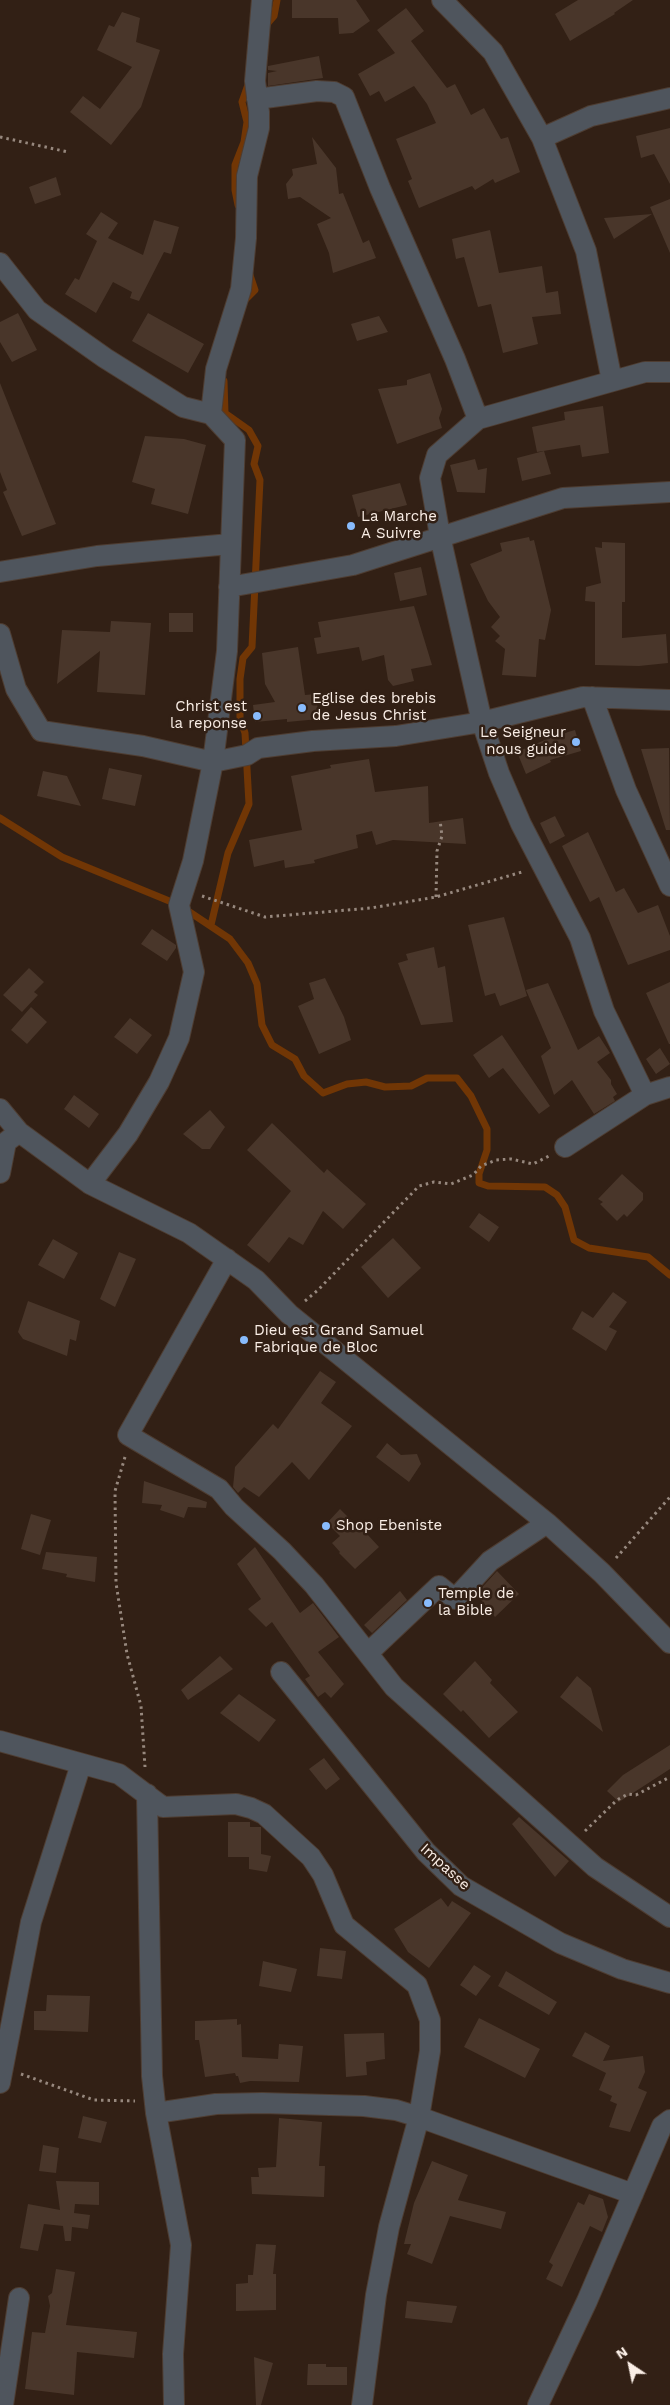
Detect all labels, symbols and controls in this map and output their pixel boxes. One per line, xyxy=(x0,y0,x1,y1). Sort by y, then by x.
place label: La Marche A Suivre xyxy=(361,508,437,543)
marker: La Marche A Suivre xyxy=(345,520,357,532)
place label: Eglise des brebis de Jesus Christ xyxy=(312,690,436,725)
place label: Christ est la reponse xyxy=(170,698,247,733)
marker: Eglise des brebis de Jesus Christ xyxy=(296,702,308,714)
marker: Christ est la reponse xyxy=(251,710,263,722)
place label: Le Seigneur nous guide xyxy=(480,724,566,759)
marker: Le Seigneur nous guide xyxy=(570,736,582,748)
place label: Dieu est Grand Samuel Fabrique de Bloc xyxy=(254,1322,424,1357)
marker: Dieu est Grand Samuel Fabrique de Bloc xyxy=(238,1334,250,1346)
place label: Shop Ebeniste xyxy=(336,1517,442,1535)
marker: Shop Ebeniste xyxy=(320,1520,332,1532)
place label: Temple de la Bible xyxy=(438,1585,514,1620)
marker: Temple de la Bible xyxy=(422,1597,434,1609)
street label: Impasse xyxy=(416,1840,474,1894)
north arrow xyxy=(605,2340,655,2390)
text: N xyxy=(613,2343,630,2362)

